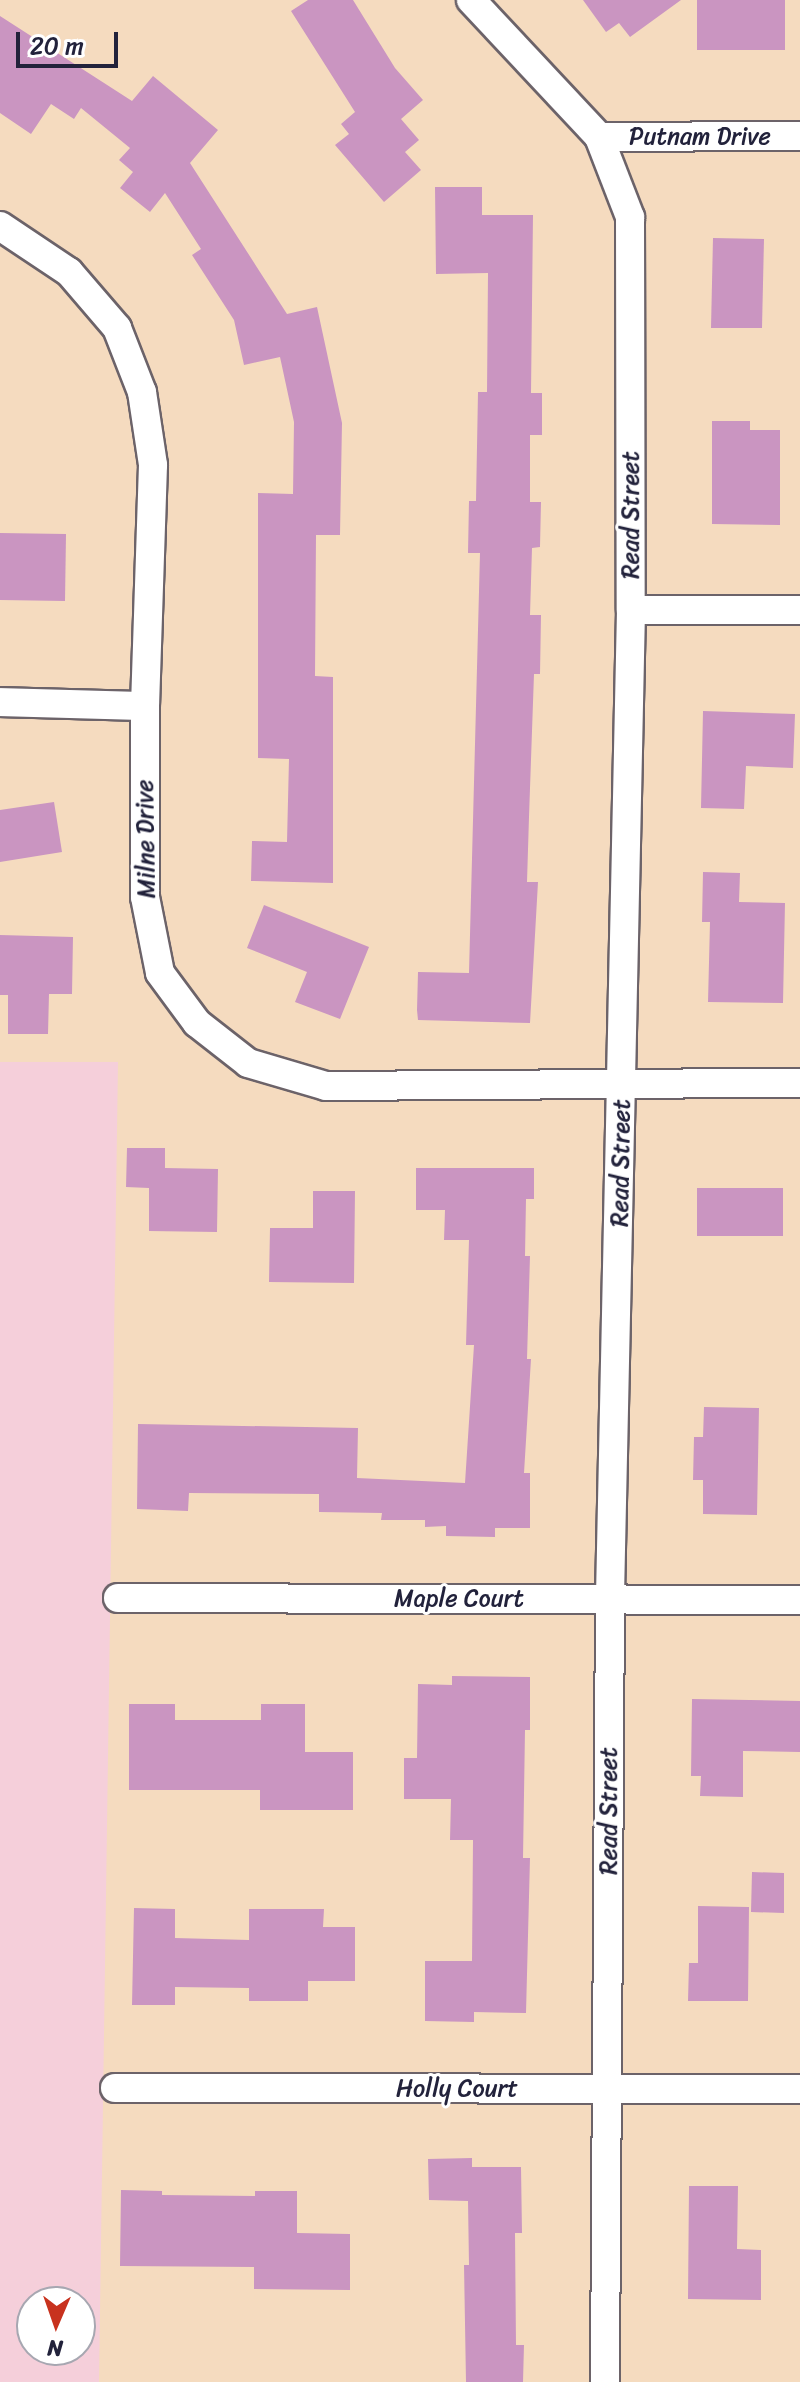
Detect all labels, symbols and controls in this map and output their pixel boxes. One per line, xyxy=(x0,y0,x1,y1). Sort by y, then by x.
scale bar xyxy=(20,16,122,66)
text: 20 m xyxy=(30,25,84,67)
street label: Putnam Drive xyxy=(629,123,771,151)
street label: Read Street xyxy=(617,451,645,579)
street label: Milne Drive xyxy=(131,779,161,899)
street label: Read Street xyxy=(605,1099,637,1227)
street label: Maple Court xyxy=(394,1585,524,1613)
street label: Read Street xyxy=(595,1747,623,1875)
street label: Holly Court xyxy=(396,2075,518,2103)
north arrow xyxy=(16,2286,96,2366)
text: N xyxy=(47,2329,64,2368)

